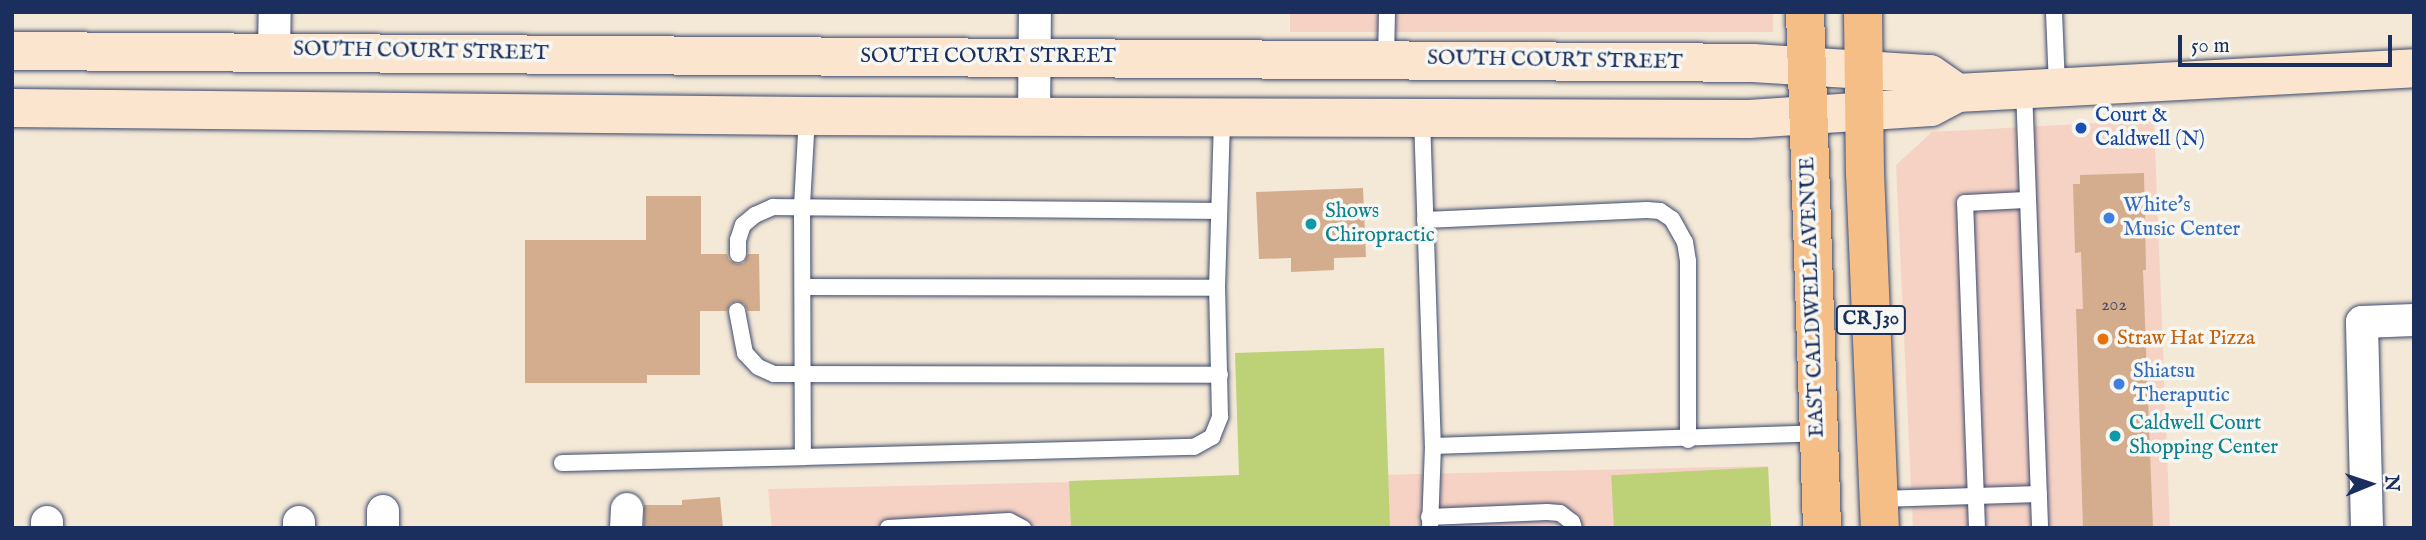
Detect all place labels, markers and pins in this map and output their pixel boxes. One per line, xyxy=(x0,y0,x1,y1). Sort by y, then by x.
place label: Court & Caldwell (N) xyxy=(2095,103,2205,153)
marker: Court & Caldwell (N) xyxy=(2073,120,2089,136)
place label: White's Music Center xyxy=(2123,193,2240,243)
place label: Shows Chiropractic xyxy=(1325,199,1435,249)
marker: White's Music Center xyxy=(2101,210,2117,226)
marker: Shows Chiropractic xyxy=(1303,216,1319,232)
place label: Straw Hat Pizza xyxy=(2117,326,2255,352)
marker: Straw Hat Pizza xyxy=(2095,331,2111,347)
place label: Shiatsu Theraputic xyxy=(2133,359,2230,409)
marker: Shiatsu Theraputic xyxy=(2111,376,2127,392)
place label: Caldwell Court Shopping Center xyxy=(2129,411,2278,461)
marker: Caldwell Court Shopping Center xyxy=(2107,428,2123,444)

